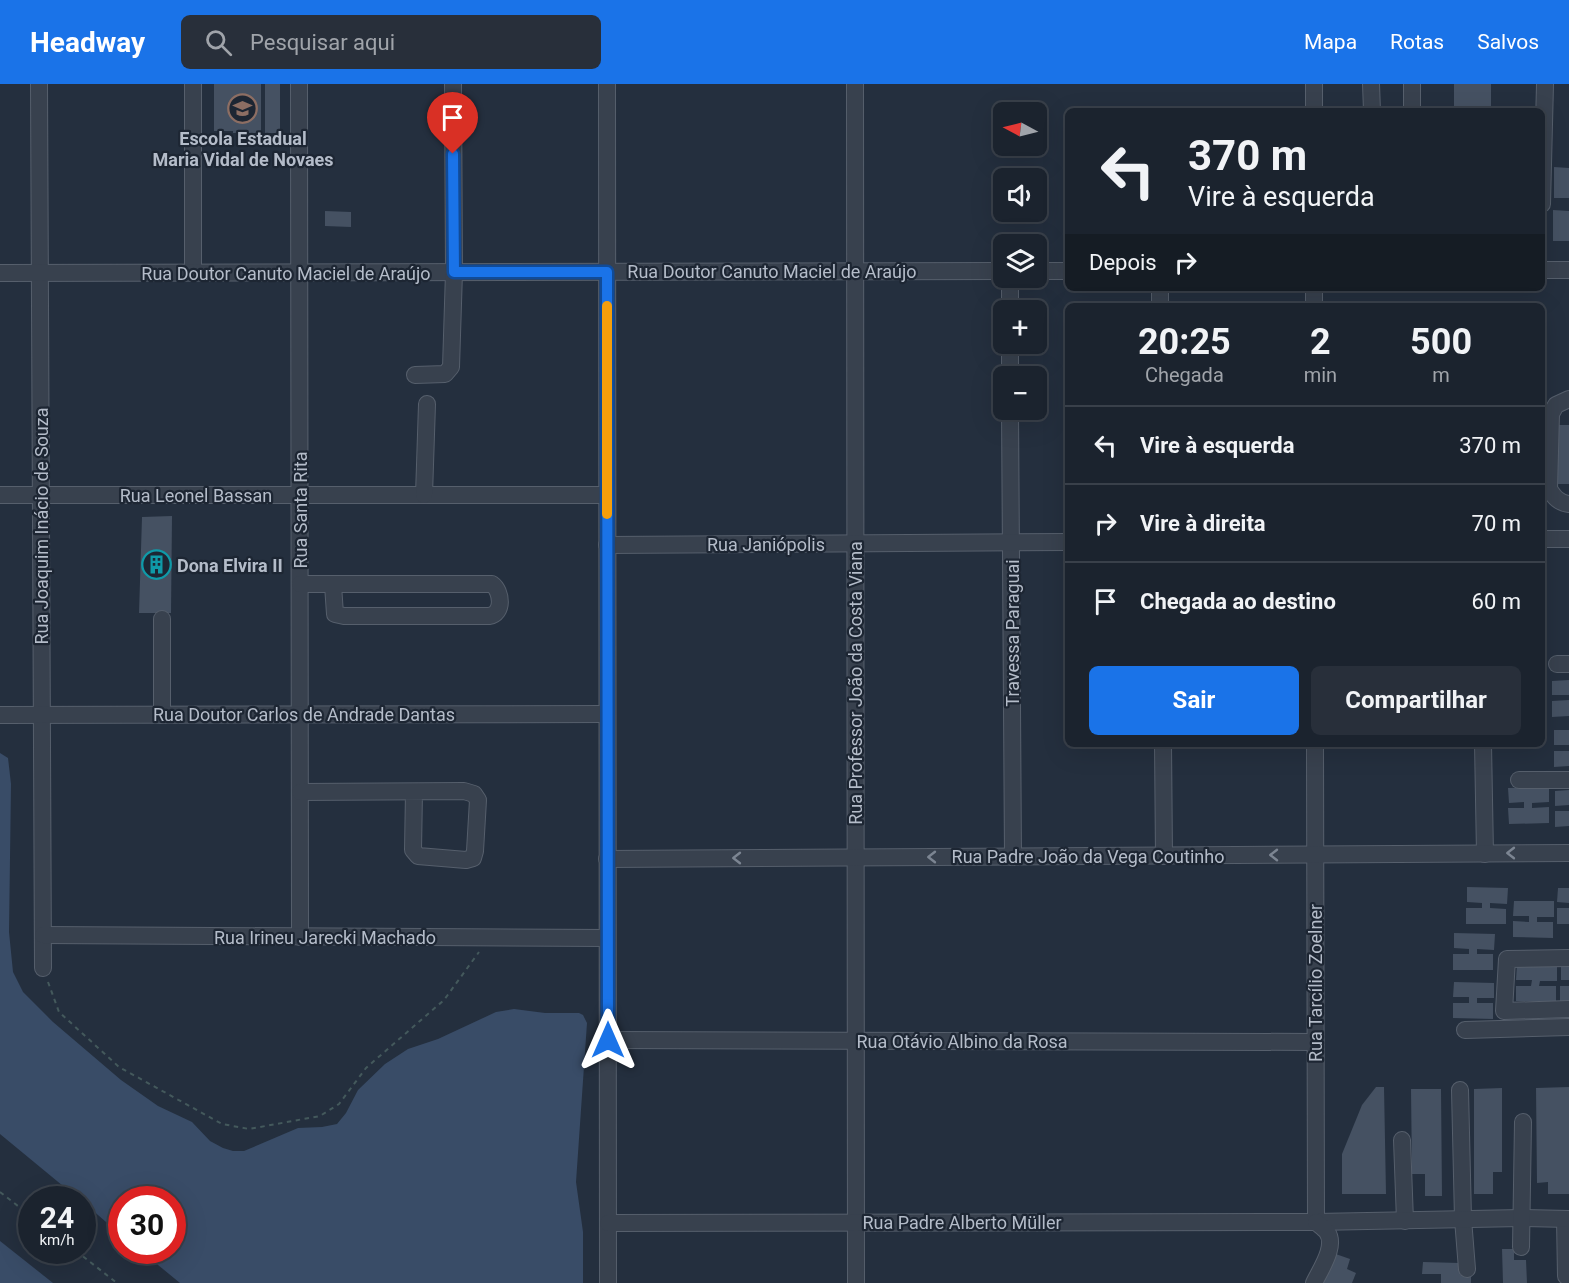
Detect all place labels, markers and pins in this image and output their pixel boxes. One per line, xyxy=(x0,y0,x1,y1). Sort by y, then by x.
pin xyxy=(427,92,478,154)
school or university icon: Escola Estadual Maria Vidal de Novaes xyxy=(227,93,259,125)
place label: Escola Estadual Maria Vidal de Novaes xyxy=(152,128,334,170)
building icon: Dona Elvira II xyxy=(140,549,172,581)
place label: Dona Elvira II xyxy=(177,555,283,576)

